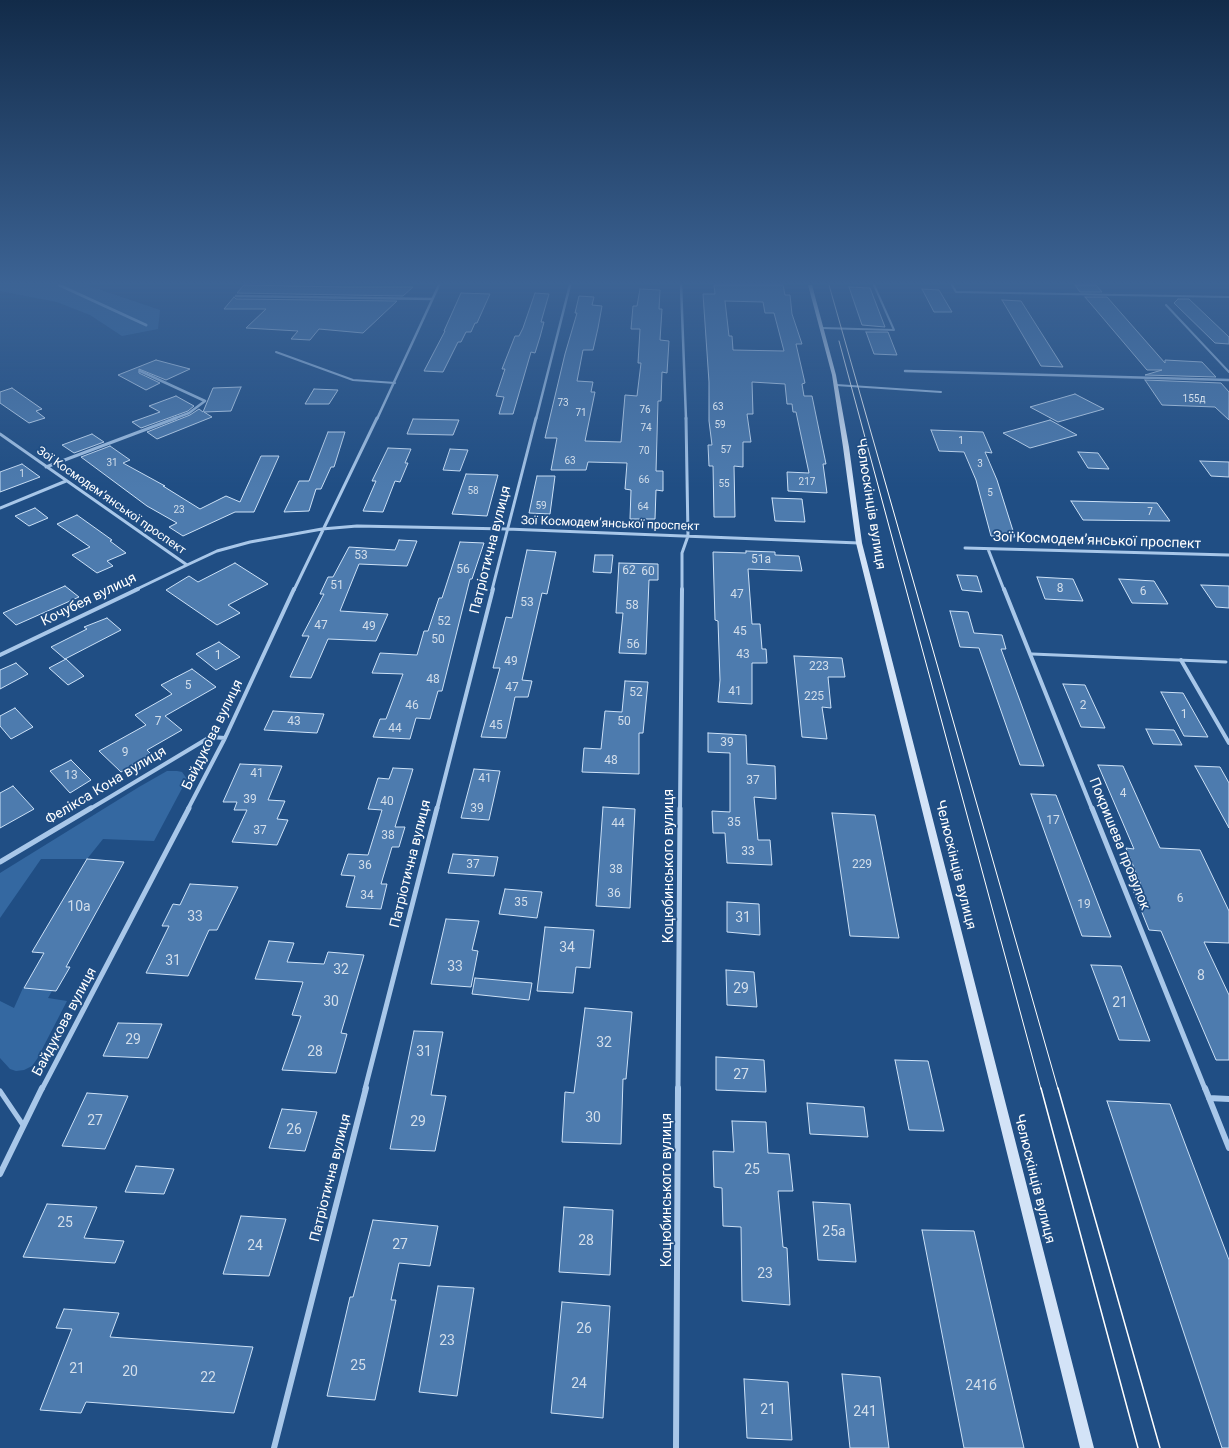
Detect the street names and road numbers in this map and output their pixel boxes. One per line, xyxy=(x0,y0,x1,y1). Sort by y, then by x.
street label: Челюскінців вулиця xyxy=(851,437,889,571)
street label: Зої Космодем’янської проспект xyxy=(34,444,188,558)
street label: Патріотична вулиця xyxy=(467,484,515,616)
street label: Зої Космодем’янської проспект xyxy=(520,514,700,534)
street label: Зої Космодем’янської проспект xyxy=(993,529,1201,553)
street label: Кочубея вулиця xyxy=(39,570,139,630)
street label: Байдукова вулиця xyxy=(179,677,247,793)
street label: Фелікса Кона вулиця xyxy=(42,743,170,829)
street label: Покришева провулок xyxy=(1085,775,1153,913)
street label: Коцюбинського вулиця xyxy=(661,789,677,943)
street label: Патріотична вулиця xyxy=(387,798,435,930)
street label: Челюскінців вулиця xyxy=(931,799,979,931)
street label: Байдукова вулиця xyxy=(29,965,101,1079)
street label: Патріотична вулиця xyxy=(307,1112,355,1244)
street label: Коцюбинського вулиця xyxy=(659,1113,675,1267)
street label: Челюскінців вулиця xyxy=(1010,1113,1058,1245)

